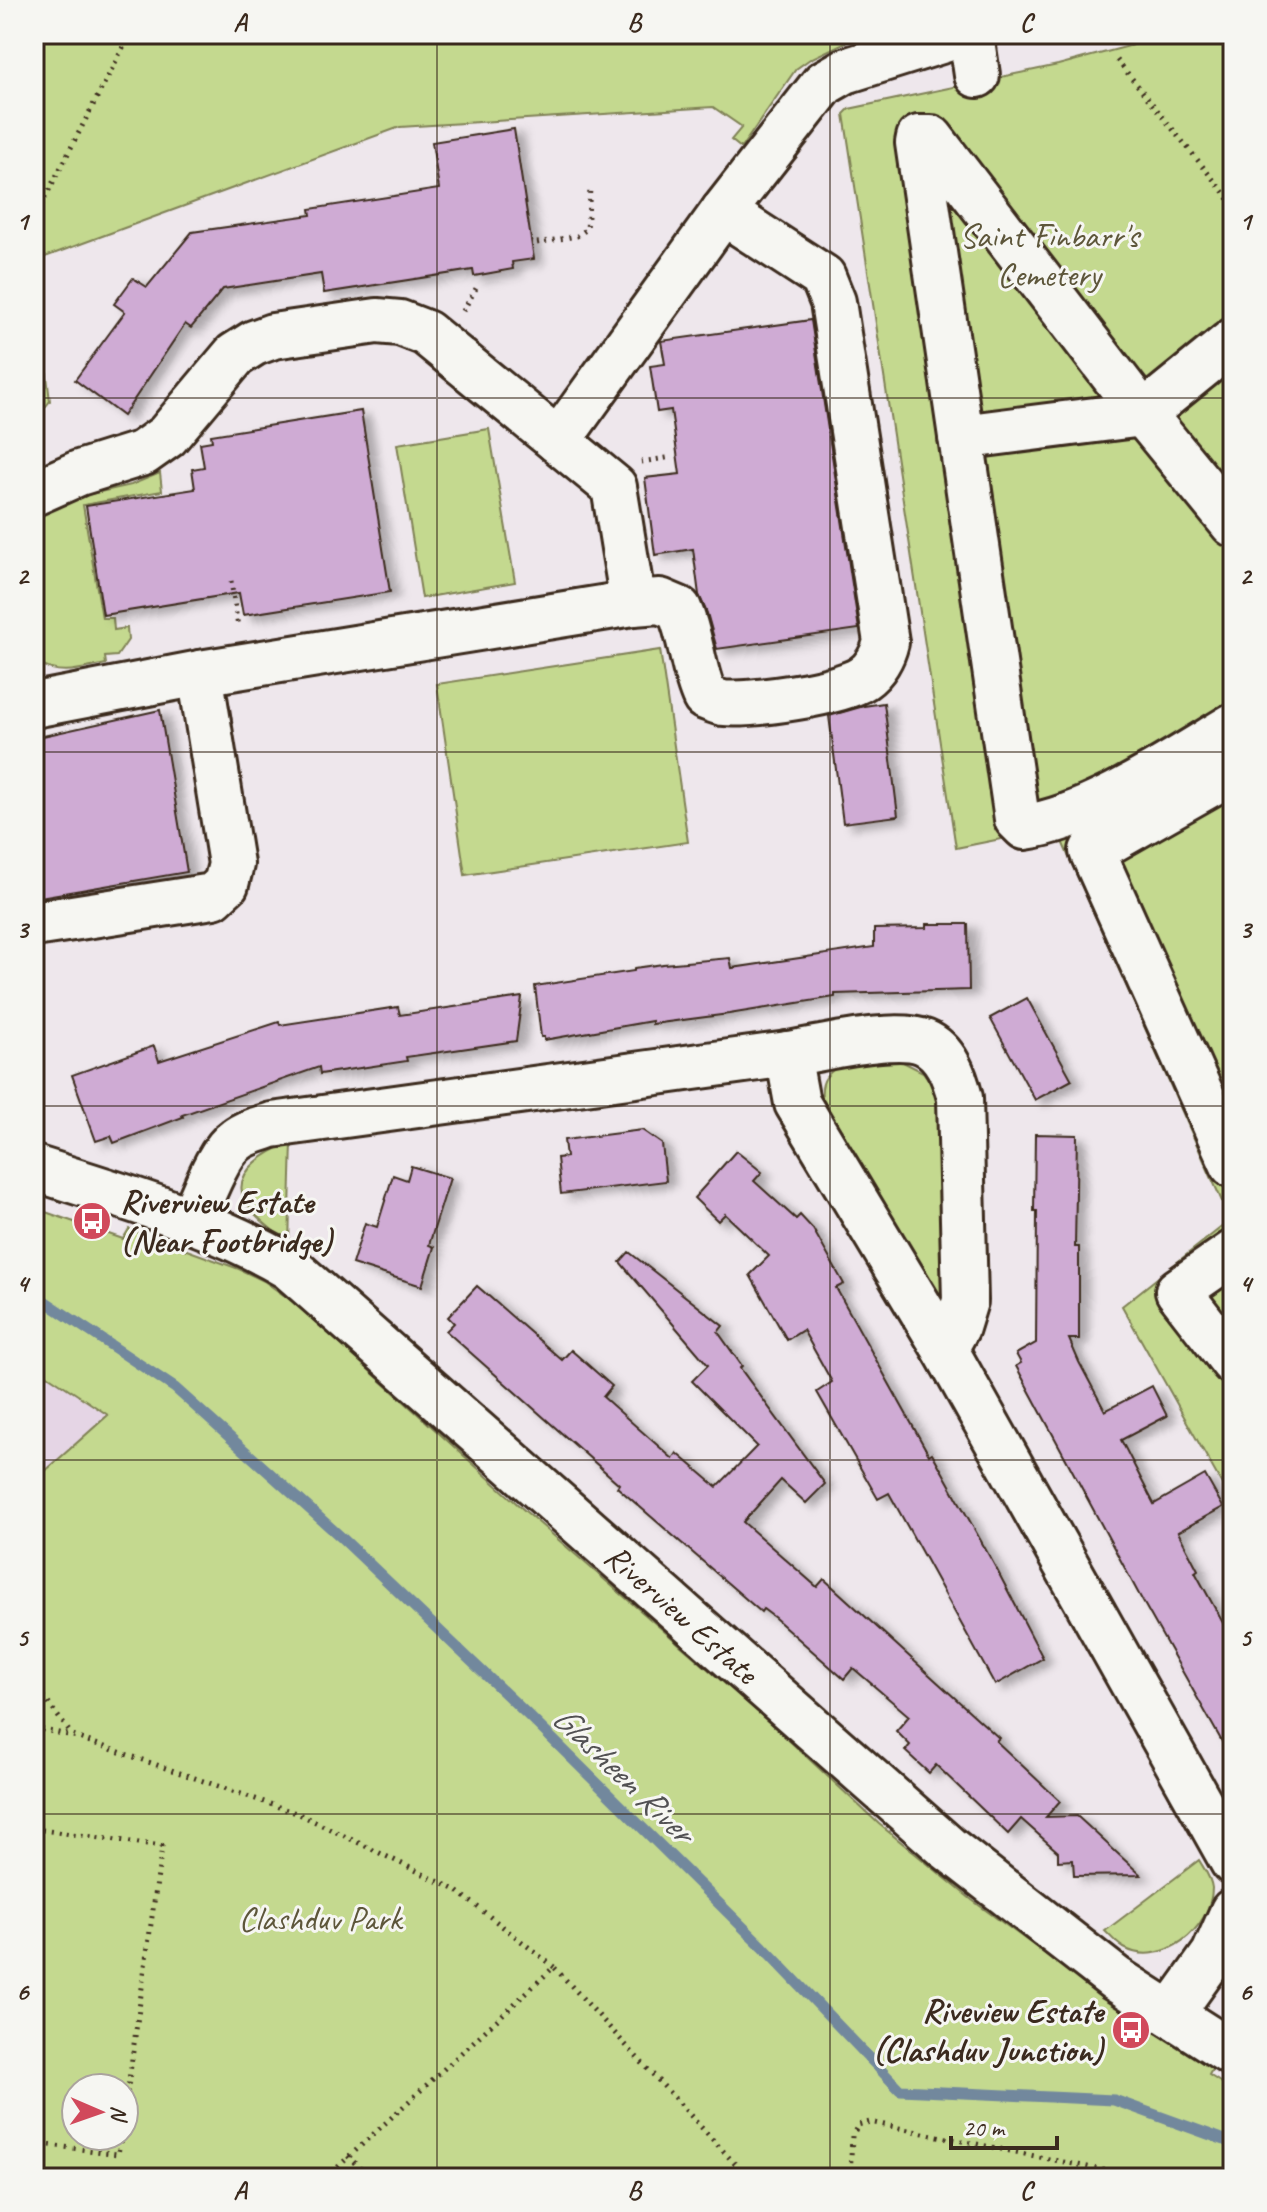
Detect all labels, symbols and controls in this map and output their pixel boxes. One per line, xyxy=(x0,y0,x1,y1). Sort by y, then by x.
text: A xyxy=(233,6,248,39)
text: B xyxy=(627,6,643,39)
text: C xyxy=(1020,6,1036,39)
text: 1 xyxy=(16,205,31,238)
text: 1 xyxy=(1239,205,1254,238)
park label: Saint Finbarr's Cemetery xyxy=(959,214,1142,296)
text: 2 xyxy=(16,559,30,592)
text: 2 xyxy=(1239,559,1253,592)
text: 3 xyxy=(16,913,30,946)
text: 3 xyxy=(1239,913,1253,946)
place label: Riverview Estate (Near Footbridge) xyxy=(120,1180,335,1262)
bus stop icon: Riverview Estate (Near Footbridge) xyxy=(71,1200,113,1242)
text: 4 xyxy=(16,1267,31,1300)
text: 4 xyxy=(1239,1267,1254,1300)
street label: Riverview Estate xyxy=(596,1535,769,1694)
text: 5 xyxy=(16,1621,30,1654)
text: 5 xyxy=(1239,1621,1253,1654)
water label: Glasheen River xyxy=(543,1695,708,1857)
park label: Clashduv Park xyxy=(239,1897,404,1940)
text: 6 xyxy=(16,1975,30,2008)
text: 6 xyxy=(1239,1975,1253,2008)
place label: Riveview Estate (Clashduv Junction) xyxy=(872,1989,1106,2071)
bus stop icon: Riveview Estate (Clashduv Junction) xyxy=(1110,2009,1152,2051)
north arrow xyxy=(60,2072,140,2152)
scale bar xyxy=(951,2100,1057,2150)
text: N xyxy=(105,2105,133,2123)
text: 20 m xyxy=(963,2113,1006,2143)
text: A xyxy=(233,2174,248,2207)
text: B xyxy=(627,2174,643,2207)
text: C xyxy=(1020,2174,1036,2207)

